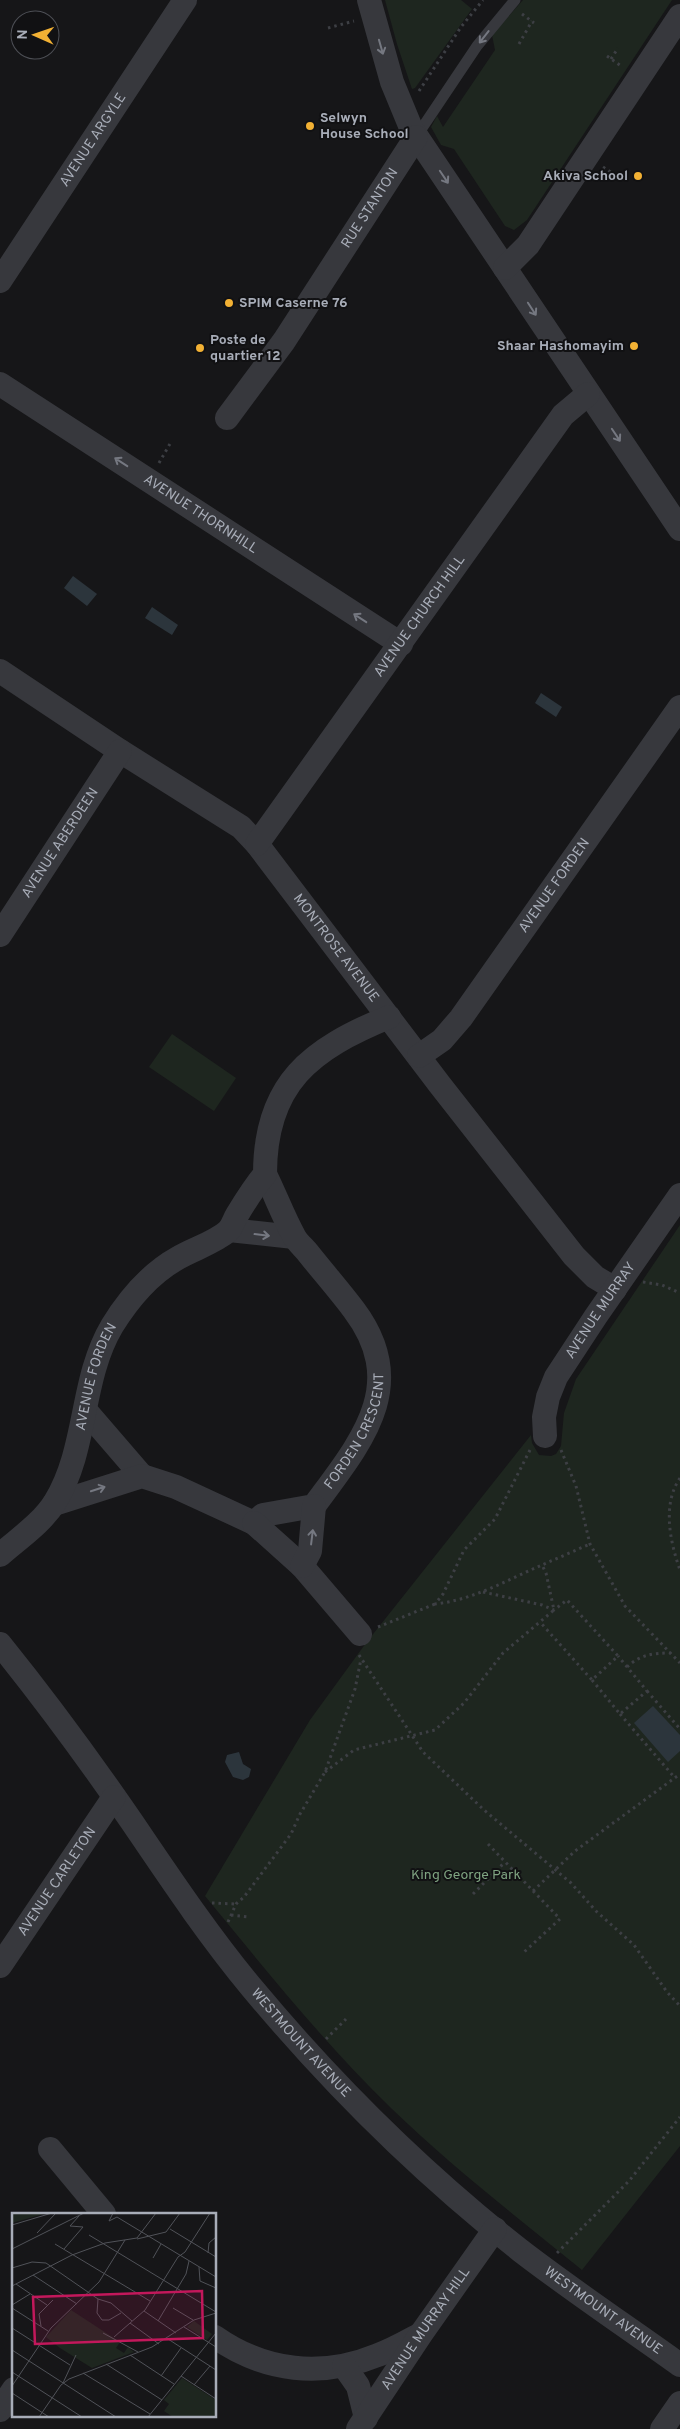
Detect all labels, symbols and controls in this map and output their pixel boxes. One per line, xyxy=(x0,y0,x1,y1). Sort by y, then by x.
north arrow xyxy=(10,10,60,60)
text: N xyxy=(15,29,32,40)
one-way arrow xyxy=(478,31,489,44)
one-way arrow xyxy=(377,39,387,55)
street label: AVENUE ARGYLE xyxy=(56,90,130,190)
place label: Selwyn House School xyxy=(320,110,409,143)
marker: Selwyn House School xyxy=(304,120,316,132)
street label: RUE STANTON xyxy=(338,165,402,251)
place label: Akiva School xyxy=(543,168,628,185)
one-way arrow xyxy=(439,170,449,184)
marker: Akiva School xyxy=(632,170,644,182)
place label: SPIM Caserne 76 xyxy=(239,295,348,312)
marker: SPIM Caserne 76 xyxy=(223,297,235,309)
one-way arrow xyxy=(526,302,537,316)
place label: Poste de quartier 12 xyxy=(210,332,281,365)
place label: Shaar Hashomayim xyxy=(497,338,624,355)
marker: Shaar Hashomayim xyxy=(628,340,640,352)
marker: Poste de quartier 12 xyxy=(194,342,206,354)
one-way arrow xyxy=(611,427,621,441)
one-way arrow xyxy=(115,456,129,466)
street label: AVENUE THORNHILL xyxy=(140,471,261,557)
street label: AVENUE CHURCH HILL xyxy=(370,552,469,680)
one-way arrow xyxy=(353,612,367,622)
street label: AVENUE ABERDEEN xyxy=(18,785,102,901)
street label: AVENUE FORDEN xyxy=(515,835,593,936)
street label: MONTROSE AVENUE xyxy=(289,890,383,1006)
one-way arrow xyxy=(253,1230,269,1240)
street label: AVENUE MURRAY xyxy=(562,1259,639,1362)
street label: AVENUE FORDEN xyxy=(72,1320,120,1432)
street label: FORDEN CRESCENT xyxy=(321,1373,388,1493)
one-way arrow xyxy=(90,1484,105,1493)
one-way arrow xyxy=(307,1529,317,1545)
street label: AVENUE CARLETON xyxy=(14,1824,100,1939)
park label: King George Park xyxy=(411,1867,521,1884)
street label: WESTMOUNT AVENUE xyxy=(247,1985,354,2101)
inset map xyxy=(12,2213,216,2416)
street label: WESTMOUNT AVENUE xyxy=(541,2263,666,2358)
street label: AVENUE MURRAY HILL xyxy=(378,2264,474,2393)

